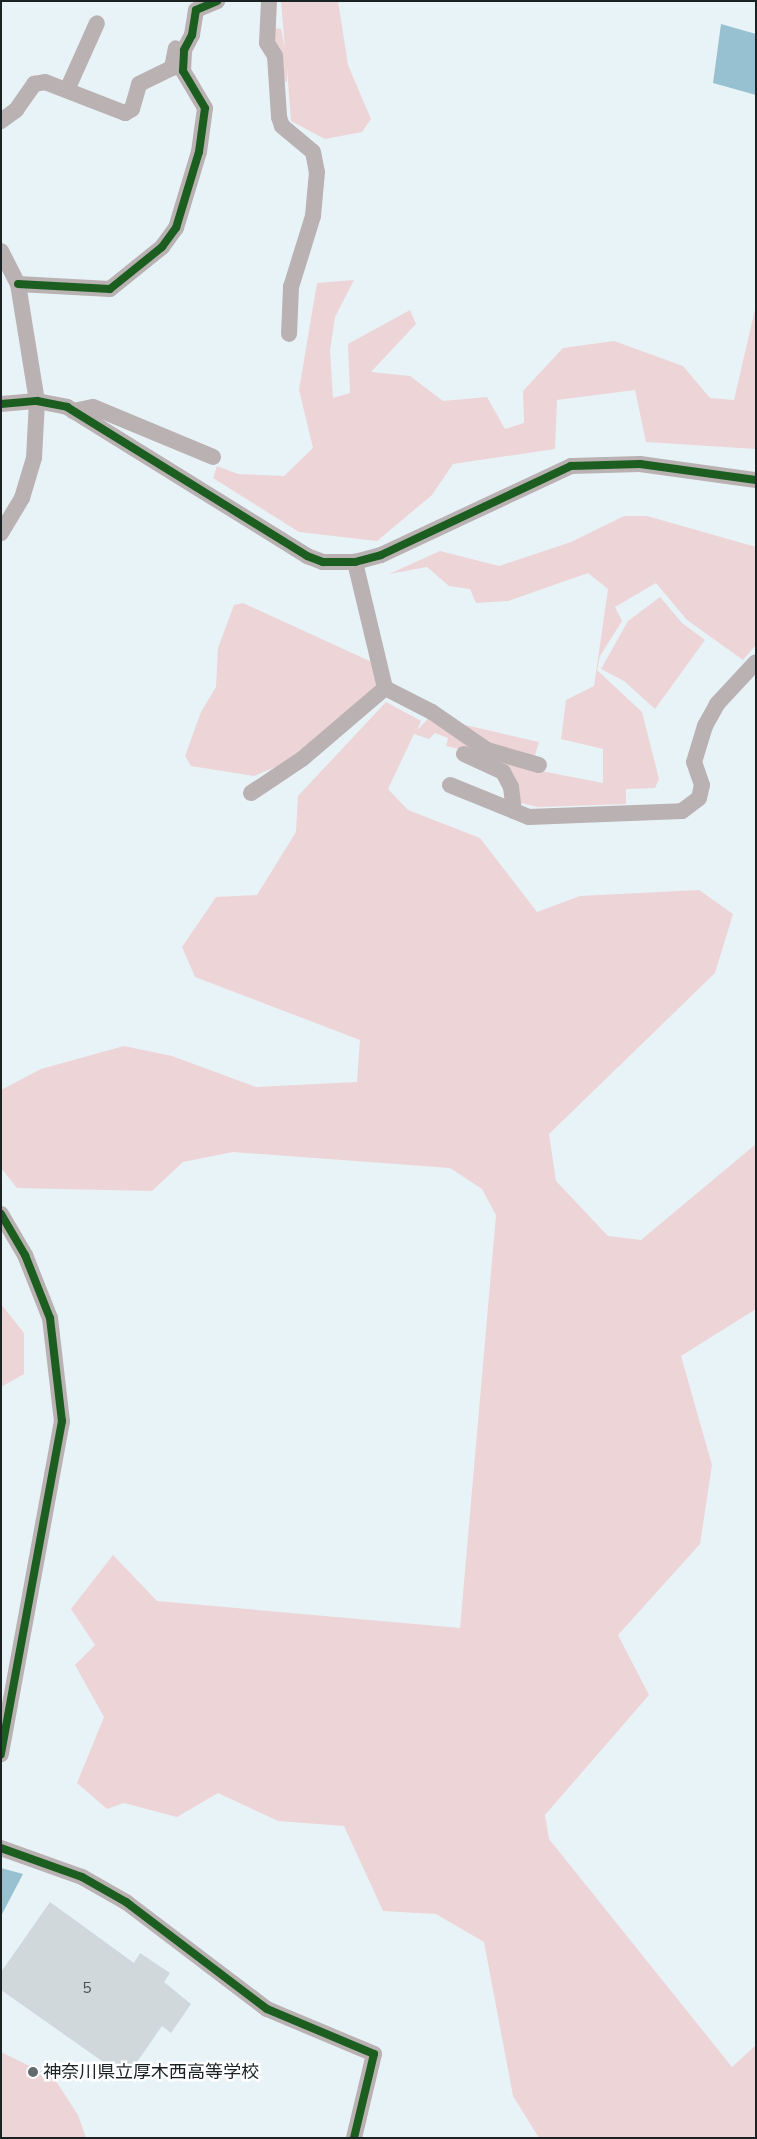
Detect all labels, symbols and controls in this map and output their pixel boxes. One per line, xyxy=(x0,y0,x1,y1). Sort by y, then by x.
house number: 5 xyxy=(83,1979,91,1997)
place label: 神奈川県立厚木西高等学校 xyxy=(43,2061,259,2083)
marker: 神奈川県立厚木西高等学校 xyxy=(27,2066,39,2078)

